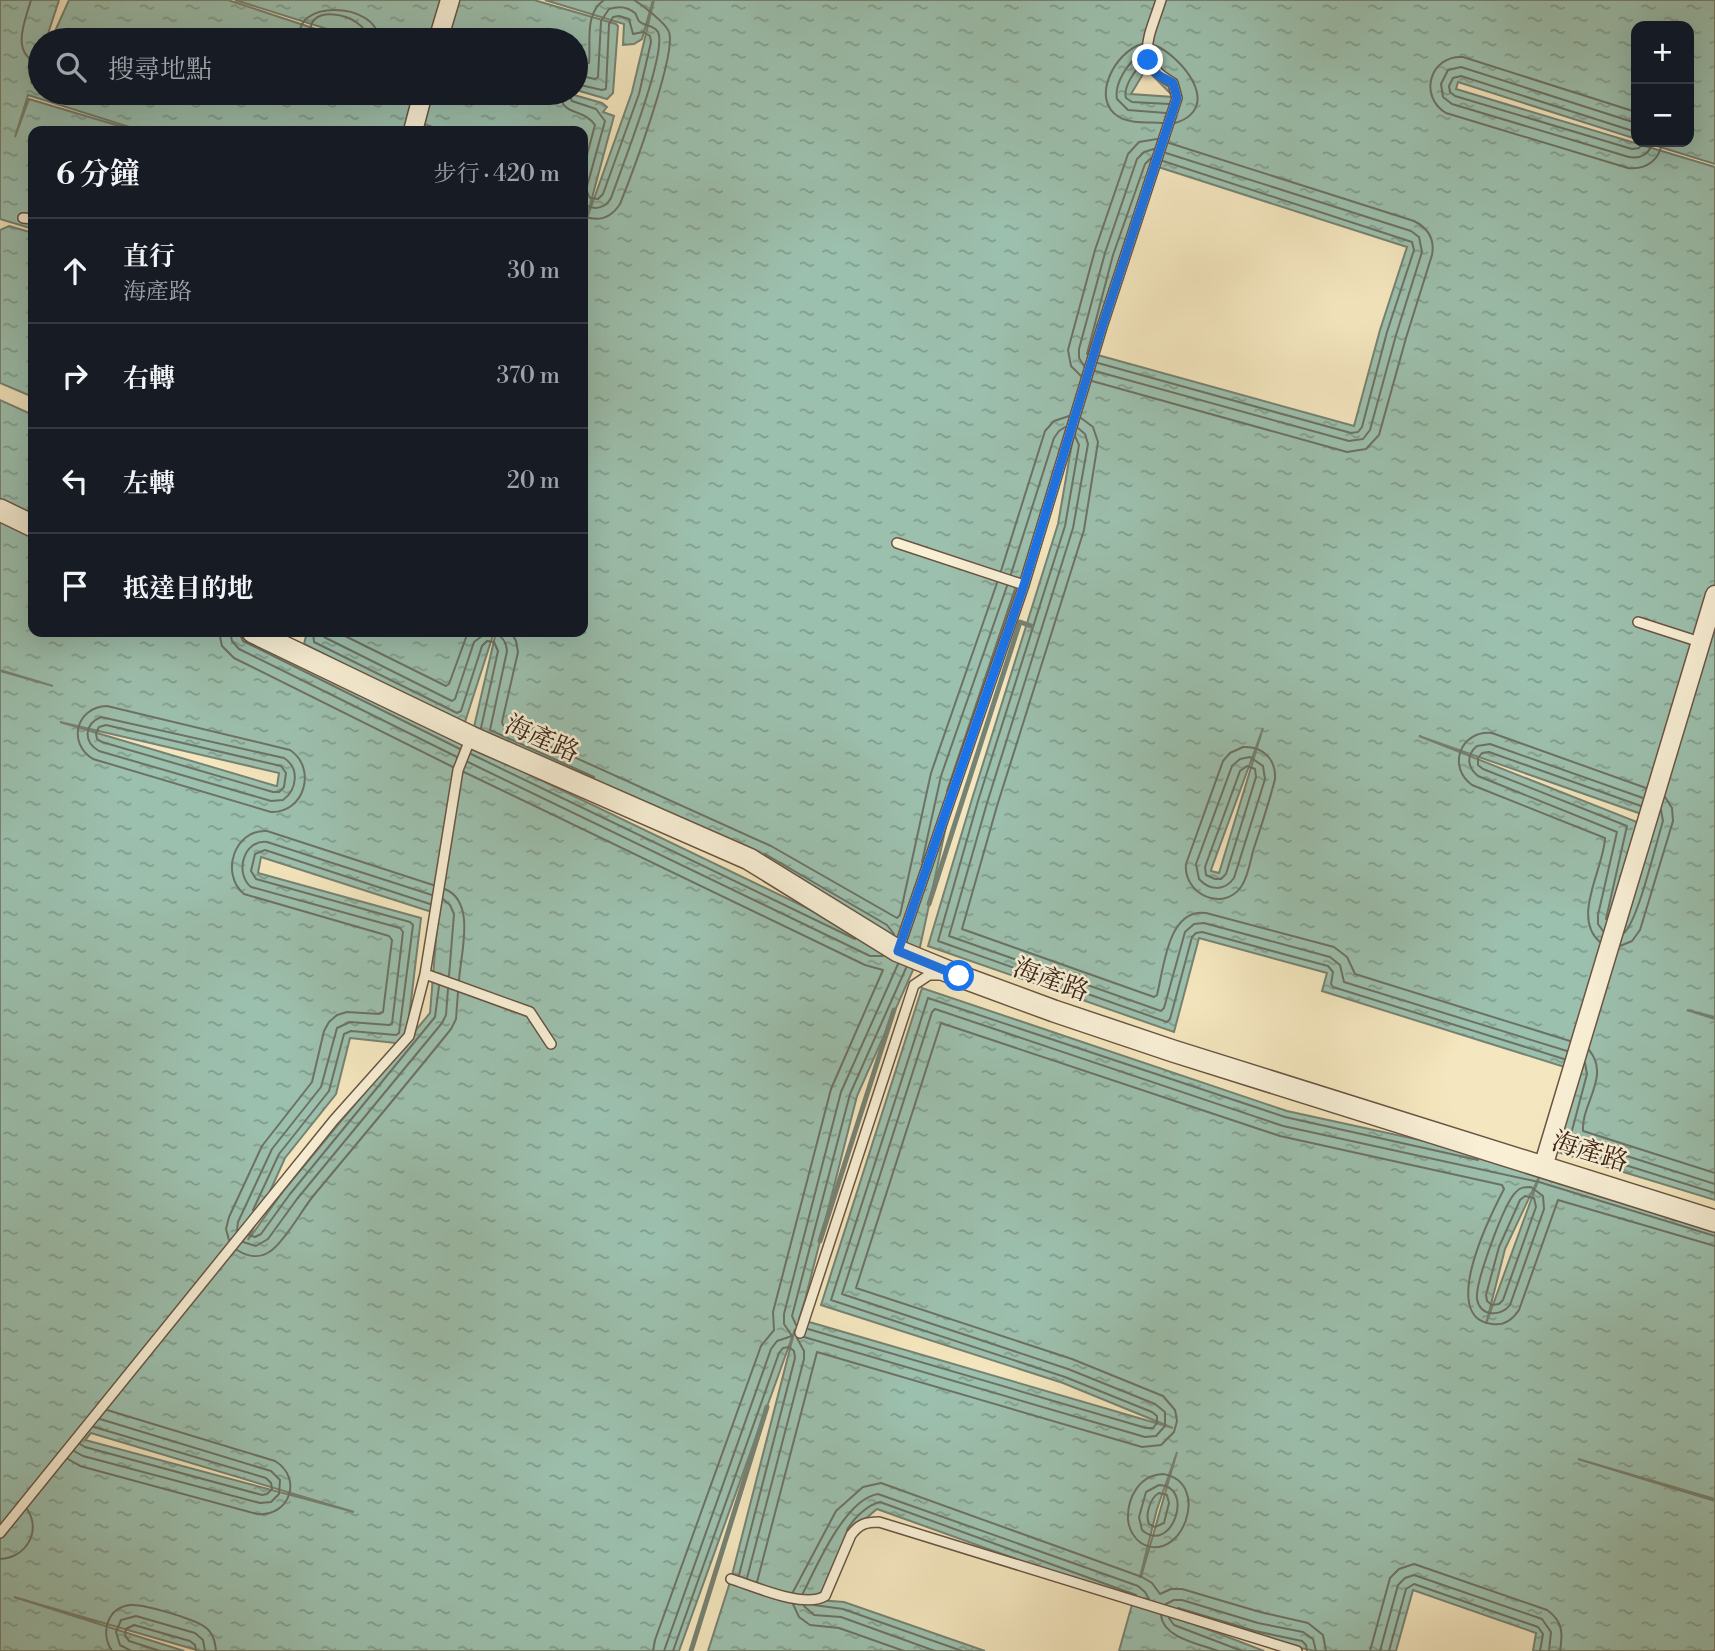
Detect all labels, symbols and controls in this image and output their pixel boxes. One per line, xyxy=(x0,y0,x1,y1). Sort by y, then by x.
map controls xyxy=(1631,21,1694,147)
button: + xyxy=(1631,21,1694,84)
search box xyxy=(28,28,588,105)
route end xyxy=(1132,44,1163,75)
icon: search xyxy=(52,48,90,86)
text: 搜尋地點 xyxy=(108,54,212,86)
button: − xyxy=(1631,84,1694,147)
text: 6 分鐘 xyxy=(56,156,140,194)
text: 步行 · 420 m xyxy=(434,160,560,188)
text: 直行 xyxy=(123,241,175,273)
icon: ahead xyxy=(56,252,94,290)
text: 30 m xyxy=(507,257,560,285)
text: 海產路 xyxy=(123,278,192,306)
icon: right xyxy=(56,357,94,395)
text: 370 m xyxy=(497,362,560,390)
text: 右轉 xyxy=(123,363,175,395)
icon: left xyxy=(56,462,94,500)
text: 20 m xyxy=(507,467,560,495)
text: 左轉 xyxy=(123,468,175,500)
icon: arrive xyxy=(56,567,94,605)
text: 抵達目的地 xyxy=(123,573,253,605)
street label: 海產路 xyxy=(500,709,584,769)
street label: 海產路 xyxy=(1009,952,1093,1008)
route start xyxy=(943,960,974,991)
street label: 海產路 xyxy=(1548,1125,1632,1179)

